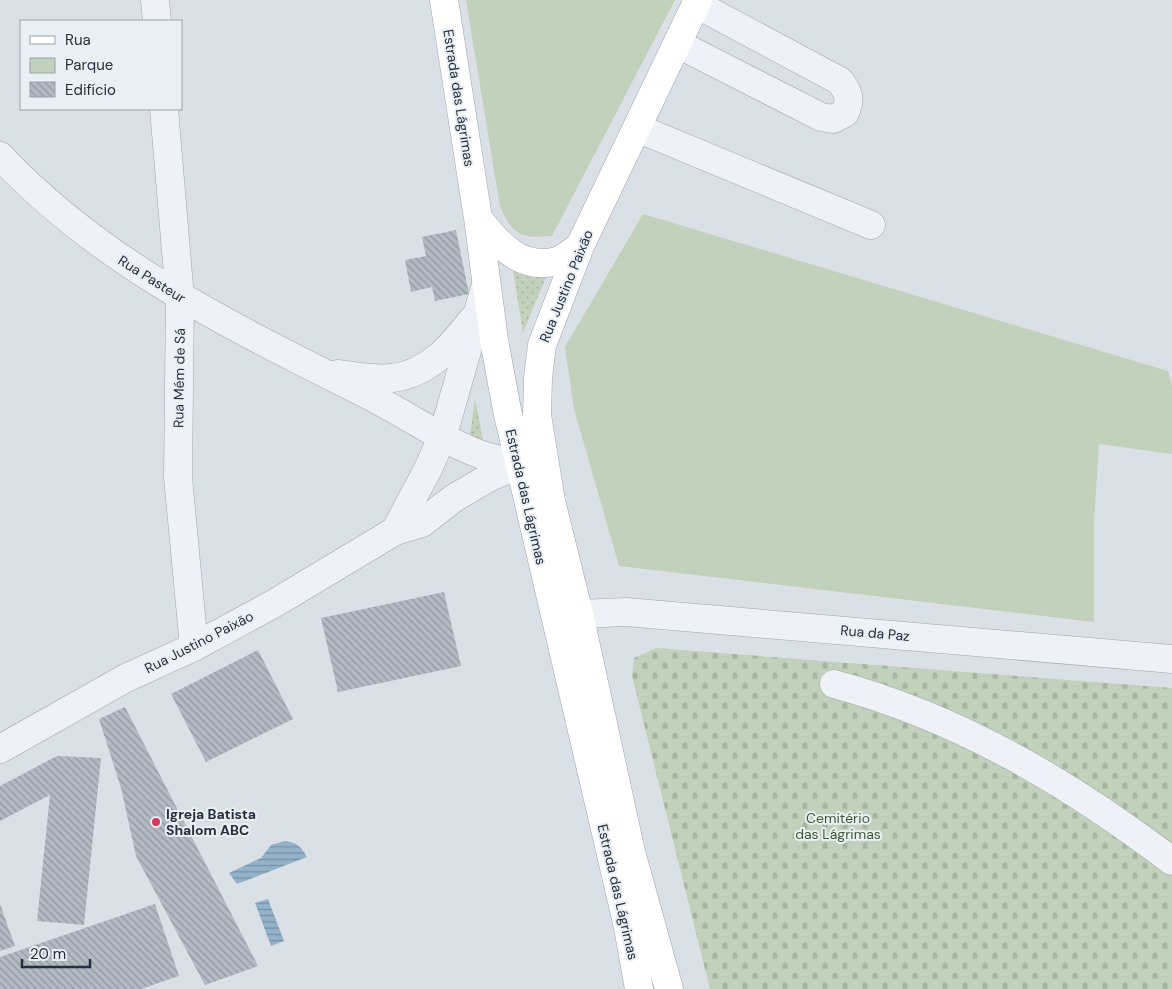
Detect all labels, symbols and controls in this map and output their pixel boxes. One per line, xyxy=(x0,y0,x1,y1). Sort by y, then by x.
legend xyxy=(20,20,182,110)
street label: Estrada das Lágrimas xyxy=(439,28,479,168)
text: Rua xyxy=(65,30,91,50)
text: Parque xyxy=(65,55,113,75)
text: Edifício xyxy=(65,80,116,100)
street label: Rua Justino Paixão xyxy=(535,227,597,345)
street label: Rua Pasteur xyxy=(115,251,189,307)
street label: Rua Mém de Sá xyxy=(169,328,189,428)
street label: Estrada das Lágrimas xyxy=(502,427,550,567)
street label: Rua Justino Paixão xyxy=(141,607,257,677)
street label: Rua da Paz xyxy=(840,621,910,645)
place label: Igreja Batista Shalom ABC xyxy=(166,805,256,839)
park label: Cemitério das Lágrimas xyxy=(795,809,881,843)
marker: Igreja Batista Shalom ABC xyxy=(150,816,162,828)
street label: Estrada das Lágrimas xyxy=(594,822,642,962)
scale bar xyxy=(22,936,90,968)
text: 20 m xyxy=(30,944,66,964)

